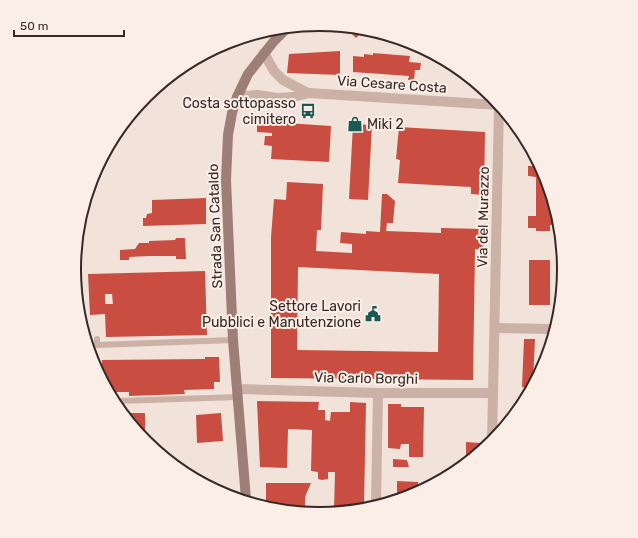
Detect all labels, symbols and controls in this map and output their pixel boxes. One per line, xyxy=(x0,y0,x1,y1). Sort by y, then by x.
scale bar xyxy=(14,12,124,38)
text: 50 m xyxy=(20,19,48,33)
street label: Via Cesare Costa xyxy=(337,72,447,97)
place label: Costa sottopasso cimitero xyxy=(182,95,296,128)
bus stop icon: Costa sottopasso cimitero xyxy=(299,102,317,120)
shop icon: Miki 2 xyxy=(346,115,364,133)
place label: Miki 2 xyxy=(367,116,404,133)
street label: Strada San Cataldo xyxy=(205,163,226,289)
street label: Via del Murazzo xyxy=(474,166,493,268)
place label: Settore Lavori Pubblici e Manutenzione xyxy=(202,298,361,331)
public building icon: Settore Lavori Pubblici e Manutenzione xyxy=(364,305,382,323)
street label: Via Carlo Borghi xyxy=(314,369,418,388)

